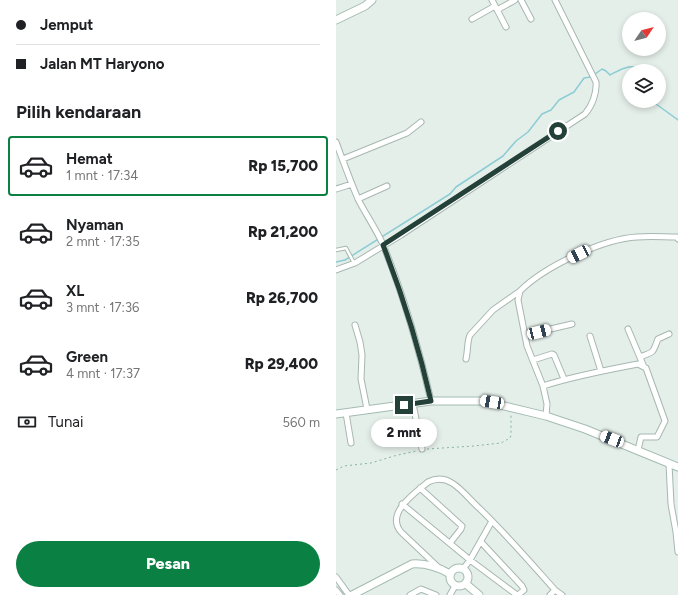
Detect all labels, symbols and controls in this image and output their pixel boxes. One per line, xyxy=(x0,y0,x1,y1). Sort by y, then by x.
north arrow xyxy=(622,12,666,56)
map controls xyxy=(622,12,666,108)
text: Jemput xyxy=(40,16,93,34)
text: Jalan MT Haryono xyxy=(40,55,165,73)
button: layers xyxy=(622,64,666,108)
text: Pilih kendaraan xyxy=(16,101,141,123)
route start xyxy=(549,122,567,140)
icon: car xyxy=(18,148,54,184)
text: Hemat xyxy=(66,150,113,168)
text: Rp 15,700 xyxy=(248,157,318,175)
text: 1 mnt · 17:34 xyxy=(66,168,138,183)
icon: car xyxy=(18,214,54,250)
text: Nyaman xyxy=(66,216,124,234)
text: Rp 21,200 xyxy=(248,223,318,241)
text: 2 mnt · 17:35 xyxy=(66,234,140,249)
car xyxy=(566,243,592,265)
icon: car xyxy=(18,280,54,316)
text: XL xyxy=(66,282,84,300)
text: Rp 26,700 xyxy=(246,289,318,307)
text: 3 mnt · 17:36 xyxy=(66,300,139,315)
car xyxy=(526,323,552,341)
icon: car xyxy=(18,346,54,382)
text: Green xyxy=(66,348,108,366)
text: Rp 29,400 xyxy=(245,355,318,373)
text: 4 mnt · 17:37 xyxy=(66,366,140,381)
car xyxy=(479,394,505,410)
route end xyxy=(395,396,413,414)
icon: cash xyxy=(16,411,38,433)
text: Tunai xyxy=(48,413,83,431)
text: 560 m xyxy=(283,415,320,430)
callout: 2 mnt xyxy=(371,419,437,447)
text: 2 mnt xyxy=(387,425,421,440)
car xyxy=(599,429,625,449)
button: Pesan xyxy=(16,541,320,587)

